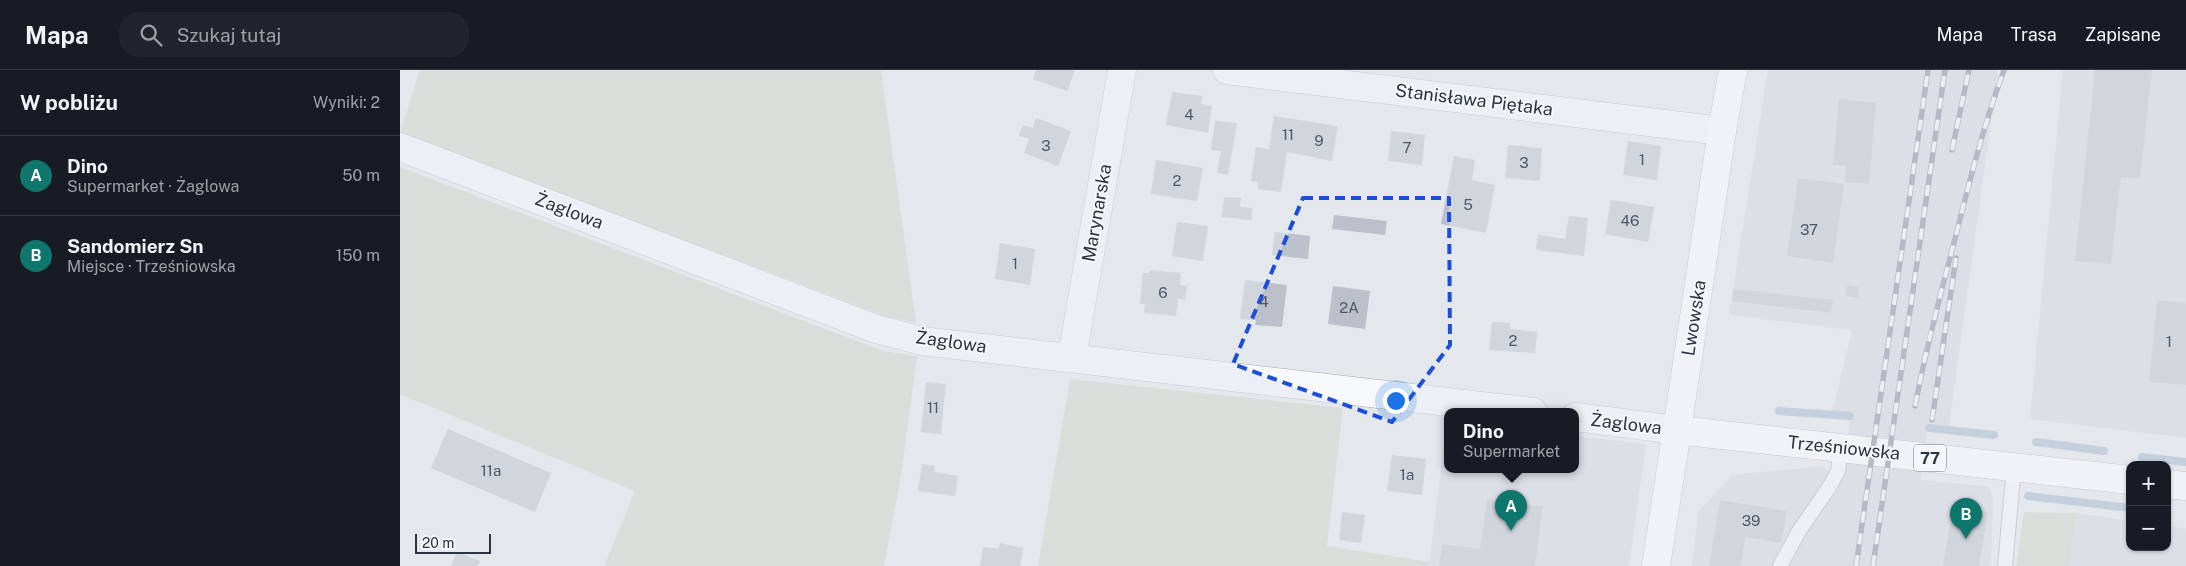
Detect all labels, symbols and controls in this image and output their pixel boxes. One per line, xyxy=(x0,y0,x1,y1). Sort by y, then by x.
search box xyxy=(119,12,469,57)
text: Mapa xyxy=(25,21,89,49)
icon: search xyxy=(137,21,165,49)
text: Szukaj tutaj xyxy=(177,24,281,46)
text: Mapa xyxy=(1936,24,1983,45)
text: Trasa xyxy=(2011,24,2057,45)
text: Zapisane xyxy=(2085,24,2161,45)
street label: Stanisława Piętaka xyxy=(1394,79,1554,120)
text: W pobliżu xyxy=(20,90,118,115)
text: Wyniki: 2 xyxy=(313,93,380,112)
house number: 4 xyxy=(1184,106,1194,123)
house number: 11 xyxy=(1282,126,1294,143)
house number: 9 xyxy=(1314,132,1324,149)
house number: 3 xyxy=(1041,137,1051,154)
house number: 7 xyxy=(1402,139,1412,156)
house number: 1 xyxy=(1639,151,1645,168)
house number: 3 xyxy=(1519,154,1529,171)
text: Dino xyxy=(67,155,108,177)
street label: Marynarska xyxy=(1078,162,1115,263)
text: A xyxy=(30,166,42,185)
text: 50 m xyxy=(342,166,380,185)
house number: 2 xyxy=(1173,172,1182,189)
text: Supermarket · Żaglowa xyxy=(67,177,239,196)
street label: Żaglowa xyxy=(532,187,607,233)
house number: 5 xyxy=(1463,196,1473,213)
house number: 46 xyxy=(1621,212,1639,229)
house number: 37 xyxy=(1800,221,1818,238)
text: Sandomierz Sn xyxy=(67,235,204,257)
text: B xyxy=(31,246,41,265)
text: 150 m xyxy=(336,246,380,265)
house number: 1 xyxy=(1012,255,1018,272)
text: Miejsce · Trześniowska xyxy=(67,257,236,276)
street label: Lwowska xyxy=(1677,279,1710,357)
house number: 6 xyxy=(1158,284,1168,301)
house number: 4 xyxy=(1259,293,1269,310)
house number: 2A xyxy=(1339,299,1359,316)
street label: Żaglowa xyxy=(914,325,988,357)
house number: 2 xyxy=(1509,332,1518,349)
house number: 1 xyxy=(2166,333,2172,350)
your location xyxy=(1383,388,1409,414)
house number: 11 xyxy=(927,399,939,416)
popup xyxy=(1444,408,1579,473)
street label: Żaglowa xyxy=(1589,408,1663,438)
text: Dino xyxy=(1463,420,1504,442)
street label: Trześniowska xyxy=(1787,431,1901,464)
text: Supermarket xyxy=(1463,442,1560,461)
road number: 77 xyxy=(1914,444,1946,472)
map controls xyxy=(2126,461,2171,551)
button: + xyxy=(2126,461,2171,506)
house number: 11a xyxy=(481,462,501,479)
house number: 1a xyxy=(1400,466,1414,483)
pin: A xyxy=(1495,490,1527,531)
pin: B xyxy=(1950,498,1982,539)
button: − xyxy=(2126,506,2171,551)
house number: 39 xyxy=(1742,512,1760,529)
scale bar xyxy=(415,531,491,554)
text: 20 m xyxy=(422,535,454,551)

